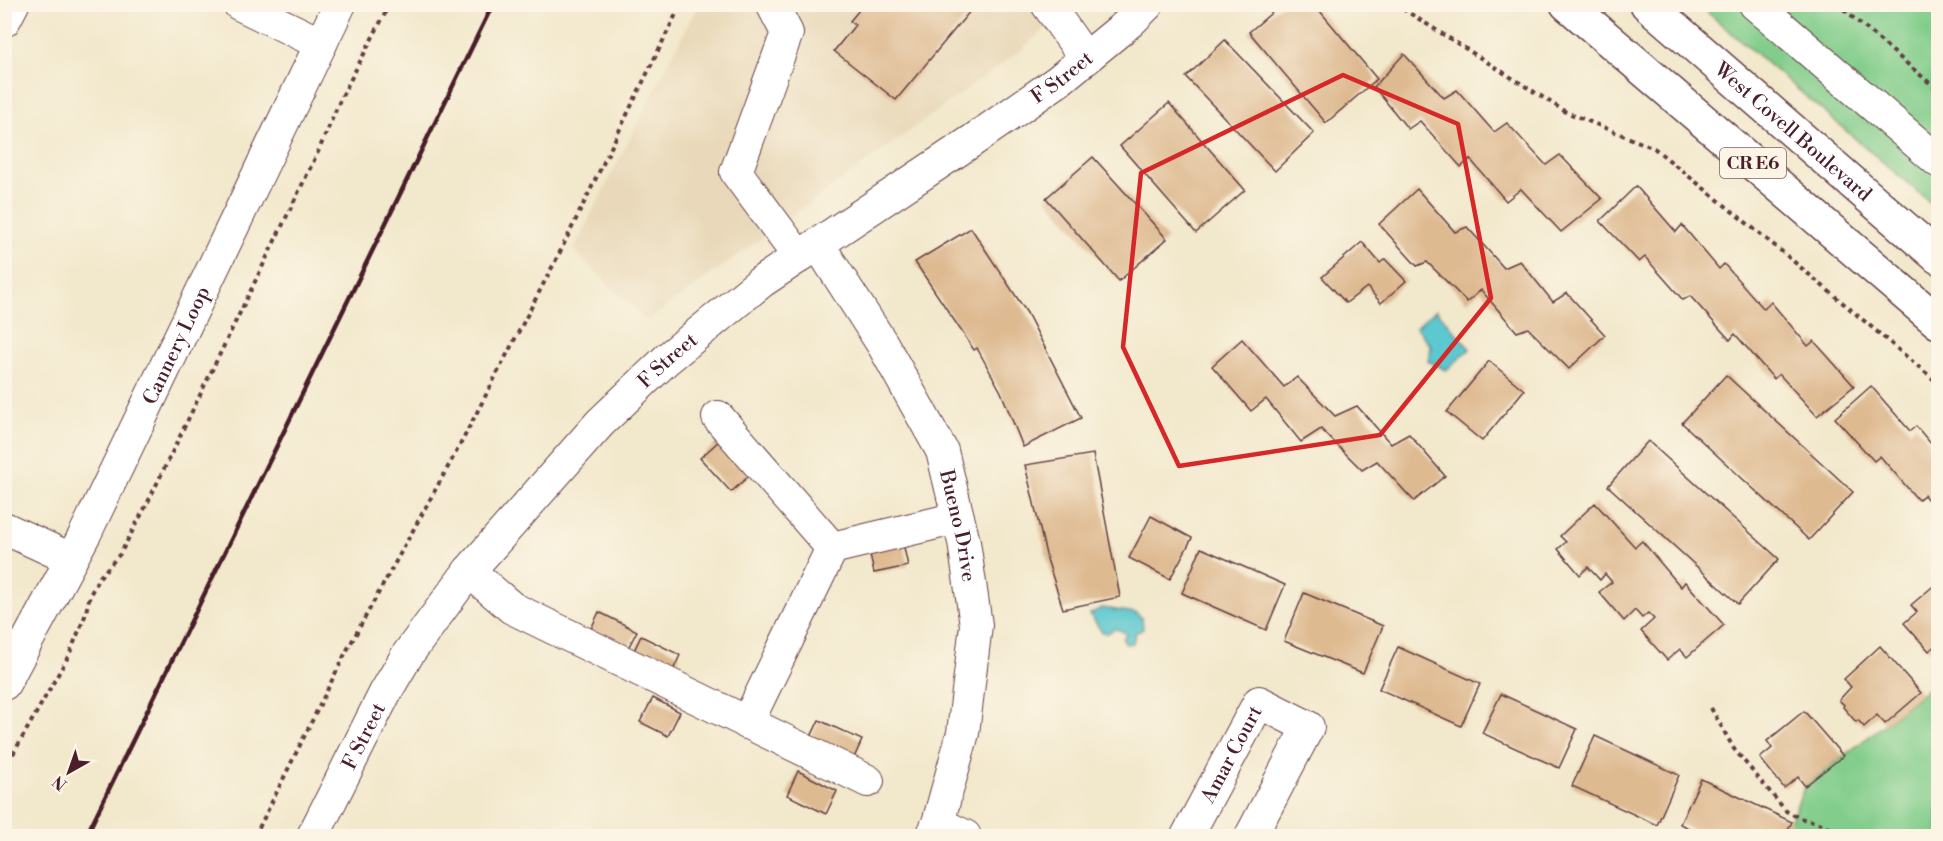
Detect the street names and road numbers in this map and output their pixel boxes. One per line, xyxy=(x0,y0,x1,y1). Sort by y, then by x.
street label: F Street xyxy=(1027,46,1099,110)
street label: West Covell Boulevard xyxy=(1708,57,1877,208)
road number: CR E6 xyxy=(1720,148,1786,178)
street label: Cannery Loop xyxy=(138,283,216,409)
street label: F Street xyxy=(633,328,703,394)
street label: Bueno Drive xyxy=(933,467,981,583)
street label: F Street xyxy=(337,699,392,774)
street label: Amar Court xyxy=(1196,702,1269,809)

